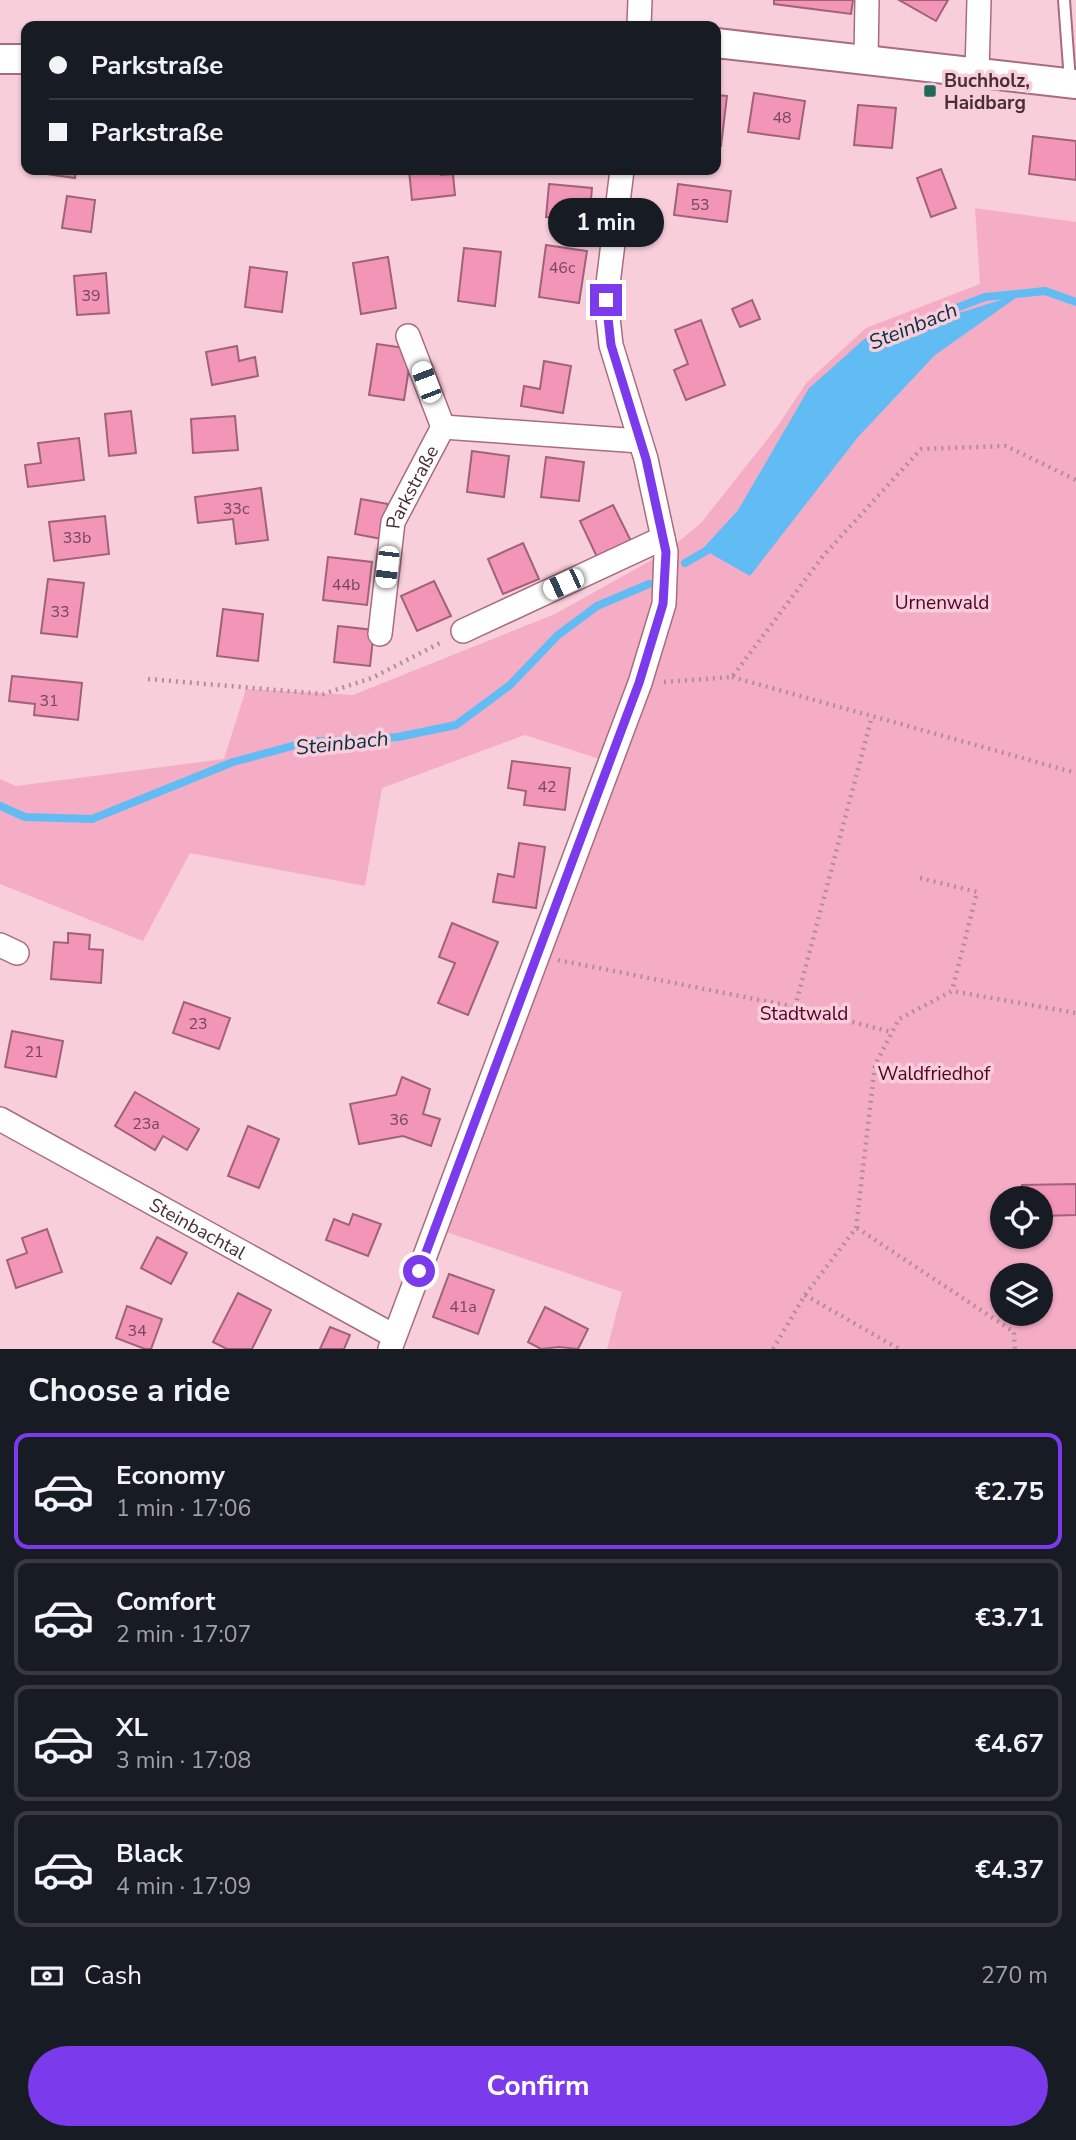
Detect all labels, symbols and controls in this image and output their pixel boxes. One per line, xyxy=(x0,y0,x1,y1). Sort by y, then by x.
text: Parkstraße xyxy=(91,48,223,83)
place label: Buchholz, Haidbarg xyxy=(944,68,1030,116)
marker: Buchholz, Haidbarg xyxy=(922,83,938,99)
house number: 48 xyxy=(772,107,792,129)
text: Parkstraße xyxy=(91,115,223,150)
house number: 53 xyxy=(690,194,710,216)
callout: 1 min xyxy=(548,198,664,247)
text: 1 min xyxy=(576,207,636,238)
house number: 46c xyxy=(549,257,576,279)
route end xyxy=(590,284,622,316)
house number: 39 xyxy=(81,285,101,307)
water label: Steinbach xyxy=(865,296,961,356)
car xyxy=(409,359,444,405)
street label: Parkstraße xyxy=(380,441,445,530)
house number: 33c xyxy=(223,498,250,520)
house number: 33b xyxy=(63,527,91,549)
car xyxy=(375,545,400,589)
car xyxy=(540,566,587,602)
house number: 44b xyxy=(332,574,360,596)
park label: Urnenwald xyxy=(895,590,989,616)
house number: 33 xyxy=(50,601,70,623)
house number: 31 xyxy=(39,690,59,712)
water label: Steinbach xyxy=(294,724,390,762)
house number: 42 xyxy=(537,776,557,798)
park label: Stadtwald xyxy=(760,1001,848,1027)
house number: 23 xyxy=(188,1013,208,1035)
house number: 21 xyxy=(24,1041,44,1063)
park label: Waldfriedhof xyxy=(878,1061,991,1087)
house number: 36 xyxy=(389,1109,409,1131)
house number: 23a xyxy=(132,1113,160,1135)
map controls xyxy=(990,1186,1053,1326)
button: locate xyxy=(990,1186,1053,1249)
street label: Steinbachtal xyxy=(144,1192,251,1266)
route start xyxy=(403,1255,435,1287)
button: layers xyxy=(990,1263,1053,1326)
house number: 41a xyxy=(449,1296,477,1318)
house number: 34 xyxy=(127,1320,147,1342)
text: Choose a ride xyxy=(28,1369,230,1412)
text: Economy xyxy=(116,1458,225,1493)
icon: car xyxy=(32,1460,95,1523)
text: €2.75 xyxy=(975,1474,1044,1509)
text: 1 min · 17:06 xyxy=(116,1493,251,1524)
text: Comfort xyxy=(116,1584,216,1619)
icon: car xyxy=(32,1586,95,1649)
text: €3.71 xyxy=(975,1600,1044,1635)
text: 2 min · 17:07 xyxy=(116,1619,251,1650)
text: XL xyxy=(116,1710,148,1745)
icon: car xyxy=(32,1712,95,1775)
text: €4.67 xyxy=(975,1726,1044,1761)
text: 3 min · 17:08 xyxy=(116,1745,251,1776)
text: Black xyxy=(116,1836,183,1871)
icon: car xyxy=(32,1838,95,1901)
text: €4.37 xyxy=(975,1852,1044,1887)
text: 4 min · 17:09 xyxy=(116,1871,251,1902)
icon: cash xyxy=(28,1957,66,1995)
text: Cash xyxy=(84,1958,142,1993)
text: 270 m xyxy=(981,1960,1048,1991)
button: Confirm xyxy=(28,2046,1048,2126)

